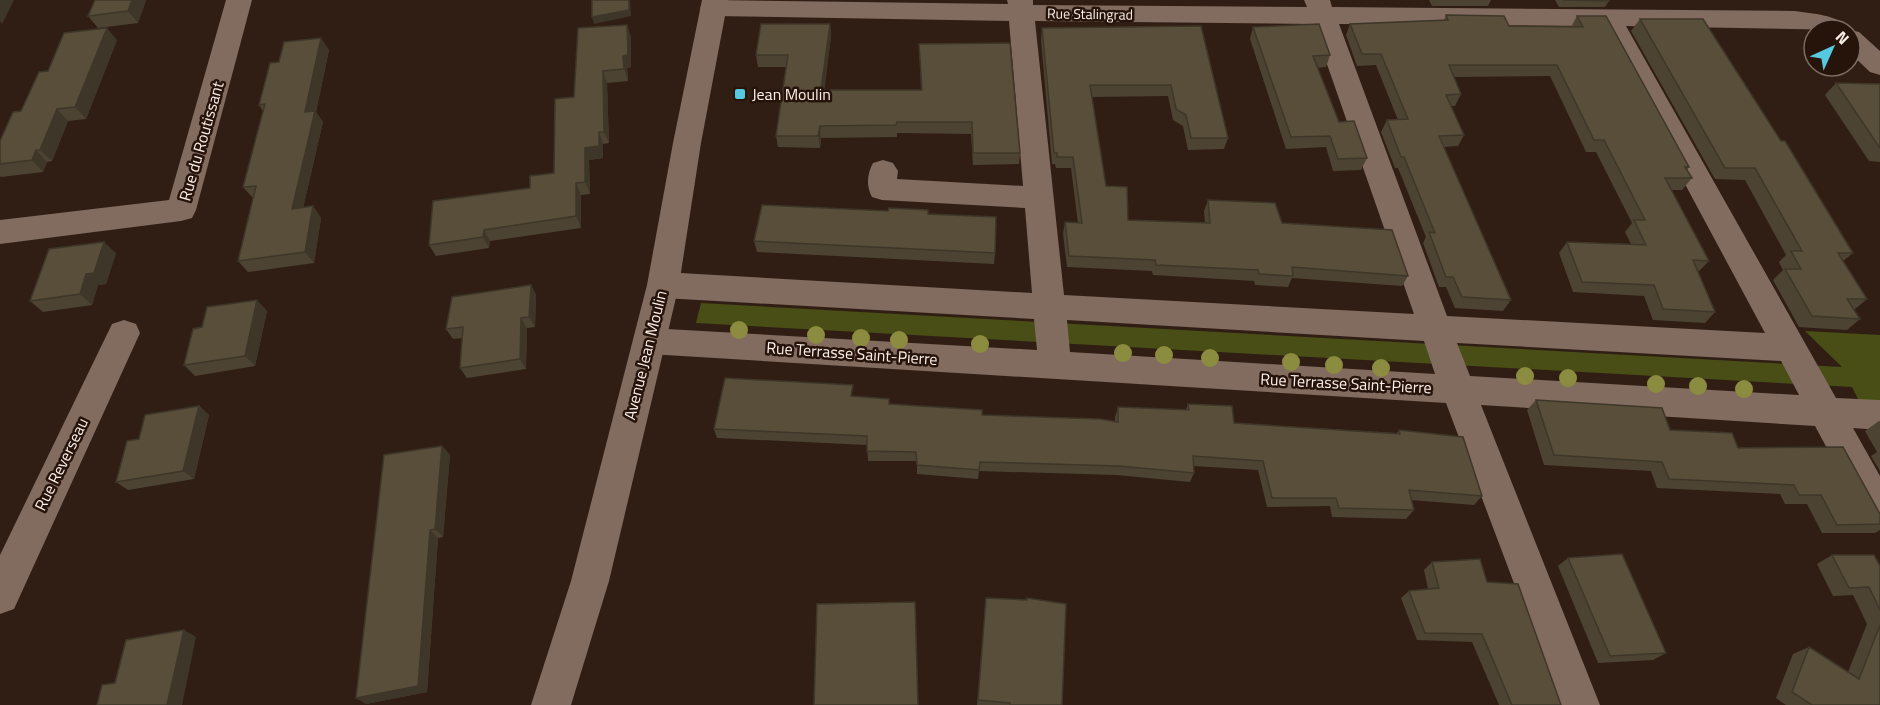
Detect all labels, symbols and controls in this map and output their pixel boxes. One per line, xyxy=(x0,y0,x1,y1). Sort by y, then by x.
street label: Rue Stalingrad xyxy=(1047,2,1133,25)
north arrow xyxy=(1802,18,1862,78)
text: N xyxy=(1830,25,1855,50)
street label: Rue du Routissant xyxy=(172,78,230,204)
place label: Jean Moulin xyxy=(752,82,831,106)
marker: Jean Moulin xyxy=(733,87,747,101)
street label: Avenue Jean Moulin xyxy=(617,288,673,422)
street label: Rue Terrasse Saint-Pierre xyxy=(766,335,938,371)
street label: Rue Terrasse Saint-Pierre xyxy=(1260,367,1432,399)
street label: Rue Reverseau xyxy=(28,413,94,515)

